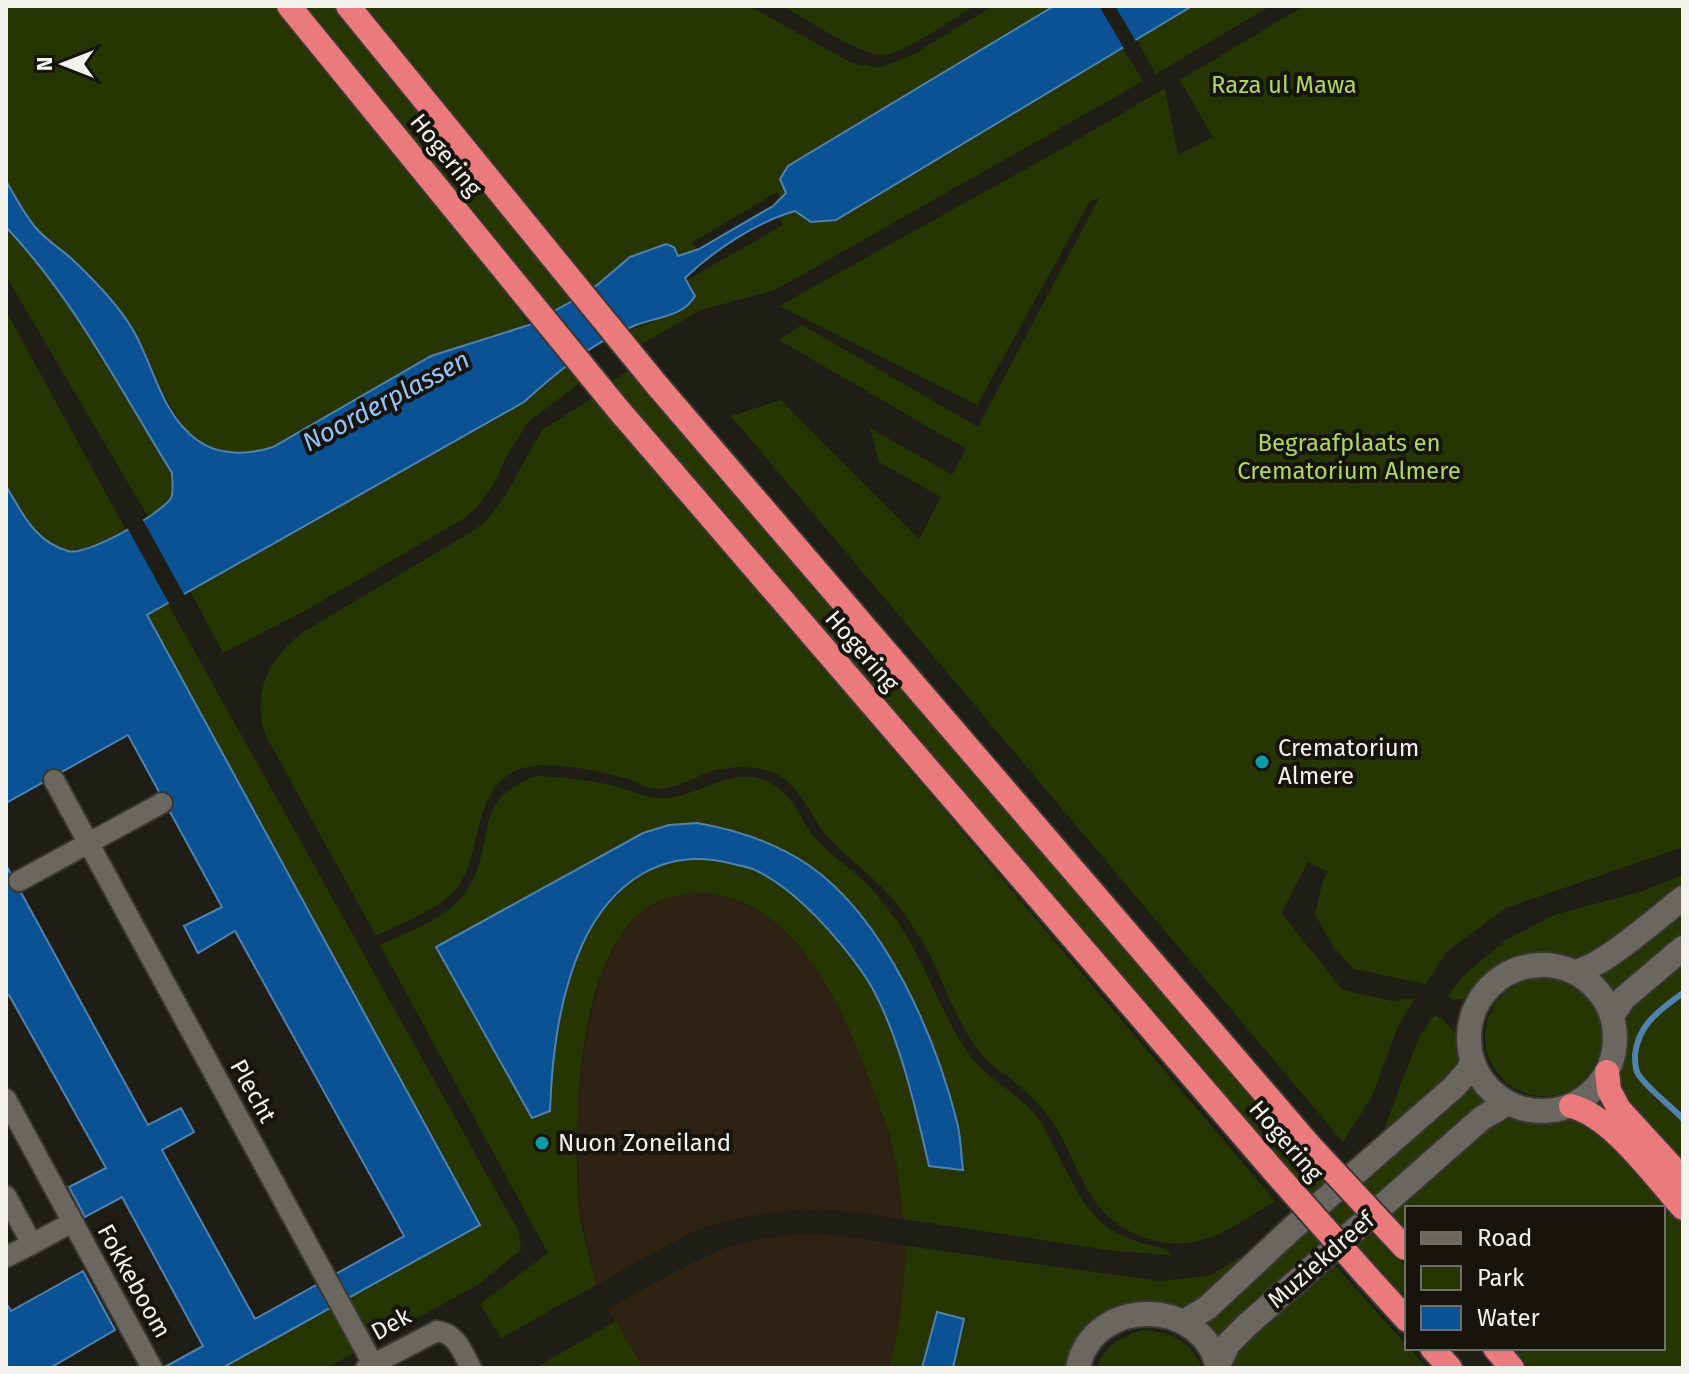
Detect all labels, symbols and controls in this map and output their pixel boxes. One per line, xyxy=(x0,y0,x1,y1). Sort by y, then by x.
north arrow xyxy=(24,24,104,104)
text: N xyxy=(31,57,58,71)
park label: Raza ul Mawa xyxy=(1211,71,1357,99)
street label: Hogering xyxy=(404,108,488,202)
water label: Noorderplassen xyxy=(297,344,475,458)
park label: Begraafplaats en Crematorium Almere xyxy=(1237,429,1461,485)
street label: Hogering xyxy=(819,605,905,698)
place label: Crematorium Almere xyxy=(1278,734,1419,790)
marker: Crematorium Almere xyxy=(1253,753,1271,771)
street label: Plecht xyxy=(224,1055,282,1128)
street label: Hogering xyxy=(1243,1095,1329,1188)
place label: Nuon Zoneiland xyxy=(558,1129,731,1157)
marker: Nuon Zoneiland xyxy=(533,1134,551,1152)
street label: Muziekdreef xyxy=(1262,1205,1382,1314)
legend xyxy=(1405,1206,1665,1350)
street label: Fokkeboom xyxy=(91,1219,177,1343)
text: Road xyxy=(1477,1224,1532,1252)
text: Park xyxy=(1477,1264,1525,1292)
street label: Dek xyxy=(366,1302,416,1346)
text: Water xyxy=(1477,1304,1541,1332)

